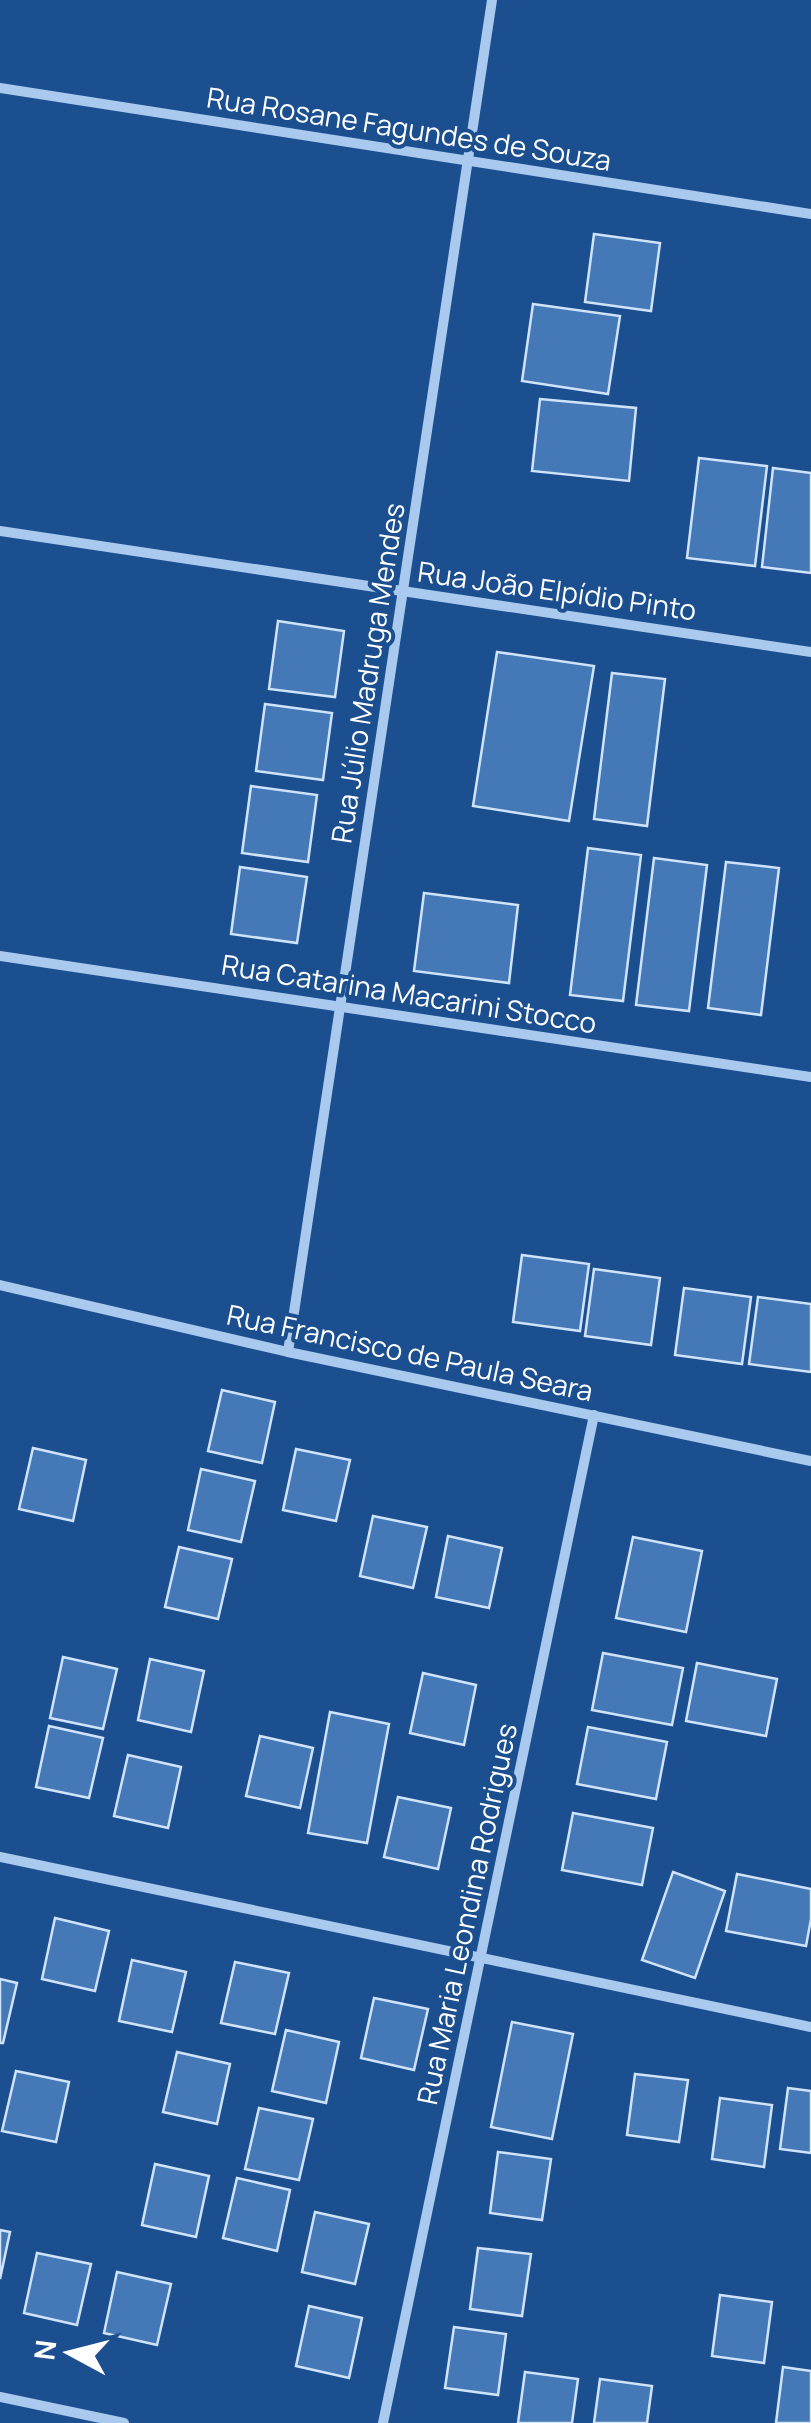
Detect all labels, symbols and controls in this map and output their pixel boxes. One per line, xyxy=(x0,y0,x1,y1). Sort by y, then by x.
street label: Rua Rosane Fagundes de Souza xyxy=(204,77,614,179)
street label: Rua Júlio Madruga Mendes xyxy=(321,500,413,846)
street label: Rua João Elpídio Pinto xyxy=(415,552,699,628)
street label: Rua Catarina Macarini Stocco xyxy=(219,945,599,1041)
street label: Rua Francisco de Paula Seara xyxy=(224,1295,597,1409)
street label: Rua Maria Leondina Rodrigues xyxy=(407,1720,525,2108)
north arrow xyxy=(20,2303,120,2403)
text: N xyxy=(24,2338,64,2362)

